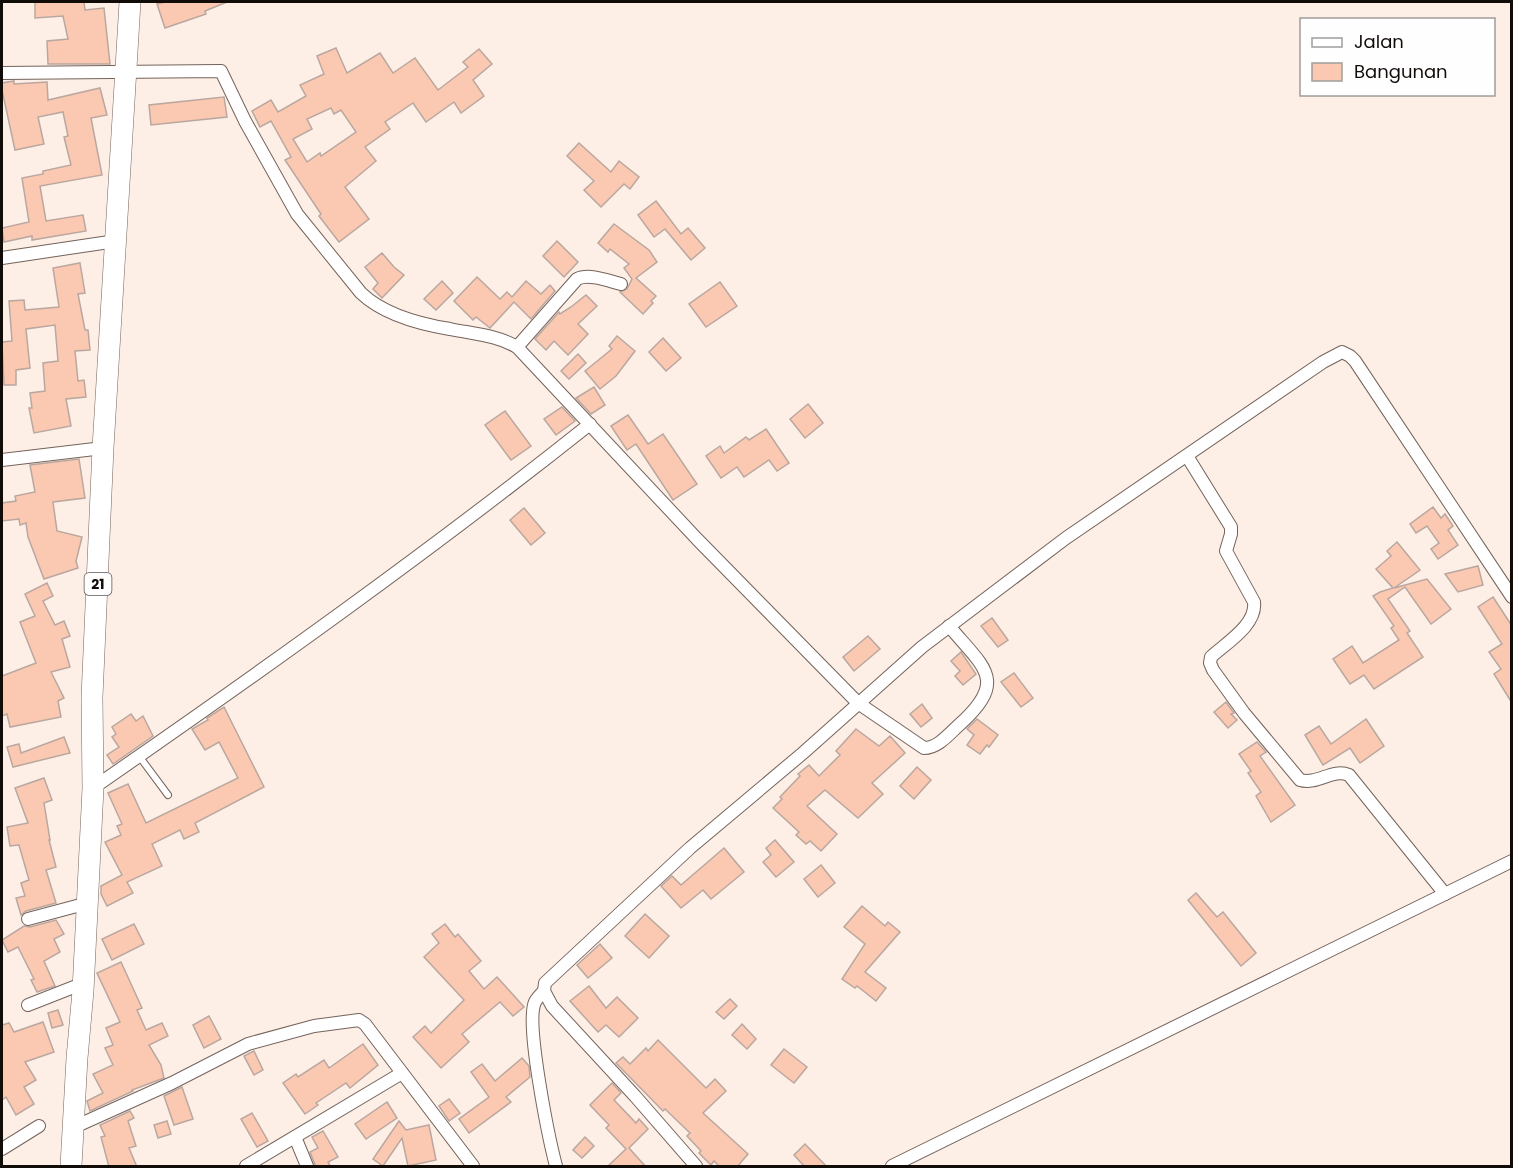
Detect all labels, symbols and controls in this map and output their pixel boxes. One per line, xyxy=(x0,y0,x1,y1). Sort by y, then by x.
legend xyxy=(1300,18,1495,96)
text: Jalan xyxy=(1354,29,1404,54)
text: Bangunan xyxy=(1354,59,1448,84)
road number: 21 xyxy=(84,573,112,595)

